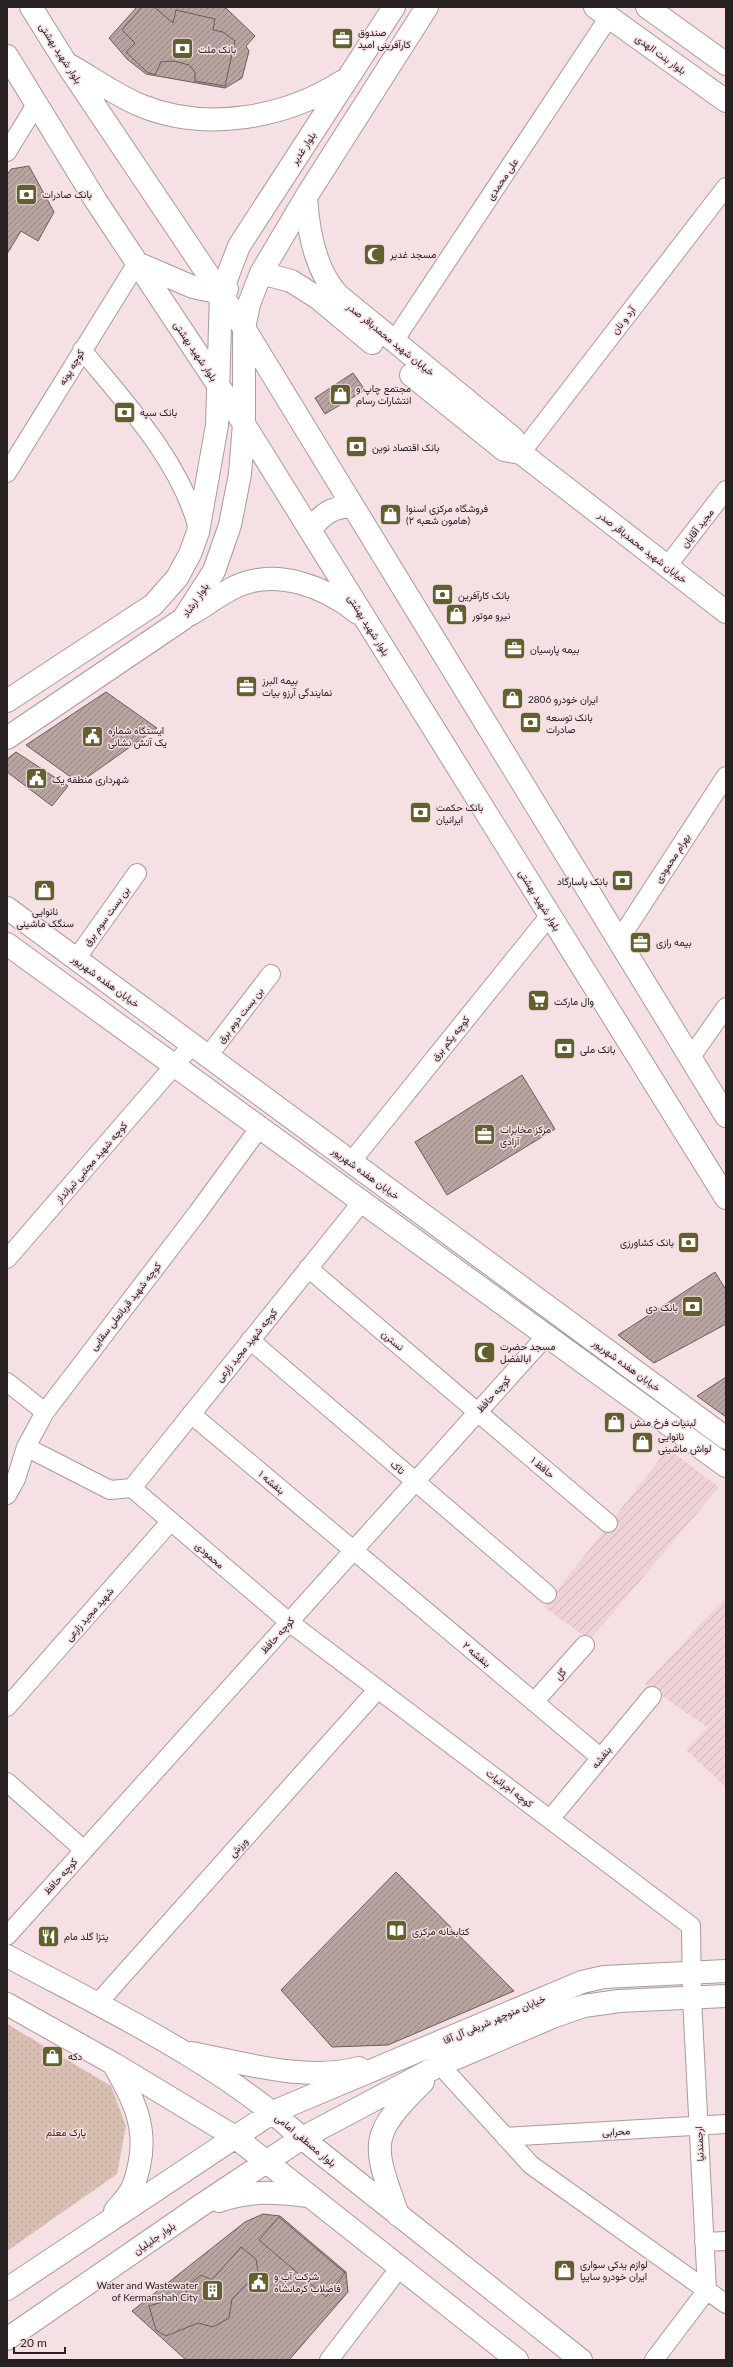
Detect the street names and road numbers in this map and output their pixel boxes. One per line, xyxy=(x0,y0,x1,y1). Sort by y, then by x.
street label: بلوار شهید بهشتی xyxy=(36,21,85,86)
street label: بلوار بنت الهدی xyxy=(633,32,689,77)
street label: بلوار غدیر xyxy=(287,129,319,168)
street label: علی محمدی xyxy=(484,156,521,203)
street label: خیابان شهید محمدباقر صدر xyxy=(343,299,437,379)
street label: آرد و نان xyxy=(609,303,639,337)
street label: بلوار شهید بهشتی xyxy=(171,319,220,384)
street label: کوچه پونه xyxy=(56,347,88,388)
street label: مجید آقایان xyxy=(678,506,717,550)
street label: خیابان شهید محمدباقر صدر xyxy=(595,508,690,586)
street label: بلوار ارشاد xyxy=(179,580,212,620)
street label: بلوار شهید بهشتی xyxy=(345,592,393,658)
street label: بهرام محمودی xyxy=(652,831,693,885)
street label: بلوار شهید بهشتی xyxy=(516,867,564,933)
street label: بن بست سوم برق xyxy=(80,884,132,949)
street label: خیابان هفده شهریور xyxy=(68,952,142,1011)
street label: بن بست دوم برق xyxy=(215,985,266,1046)
street label: کوچه یکم برق xyxy=(428,1013,474,1064)
street label: کوچه شهید مجتبی تیرانداز xyxy=(52,1119,131,1207)
street label: خیابان هفده شهریور xyxy=(328,1144,402,1203)
street label: کوچه شهید قربانعلی سقایی xyxy=(87,1259,165,1354)
street label: کوچه شهید مجید زارعی xyxy=(213,1306,281,1385)
street label: نسترن xyxy=(379,1327,407,1354)
street label: خیابان هفده شهریور xyxy=(589,1336,663,1395)
street label: کوچه حافظ xyxy=(474,1373,514,1416)
street label: حافظ ۱ xyxy=(529,1454,557,1480)
street label: تاک xyxy=(389,1458,407,1476)
street label: بنفشه ۱ xyxy=(256,1468,288,1497)
street label: محمودی xyxy=(193,1539,227,1571)
street label: شهید مجید زارعی xyxy=(62,1585,116,1644)
street label: کوچه حافظ xyxy=(258,1614,298,1657)
street label: بنفشه ۲ xyxy=(460,1639,493,1670)
street label: گل xyxy=(552,1665,569,1682)
street label: بنفشه xyxy=(588,1744,614,1771)
street label: کوچه اجرائیات xyxy=(483,1766,536,1812)
street label: ورزش xyxy=(226,1835,251,1860)
street label: کوچه حافظ xyxy=(41,1855,81,1898)
street label: خیابان منوچهر شریفی آل آقا xyxy=(441,1992,548,2048)
street label: بلوار مصطفی امامی xyxy=(272,2111,339,2170)
street label: محرابی xyxy=(602,2124,630,2139)
street label: ارجمندنیا xyxy=(692,2126,707,2162)
street label: بلوار جلیلیان xyxy=(131,2219,178,2258)

